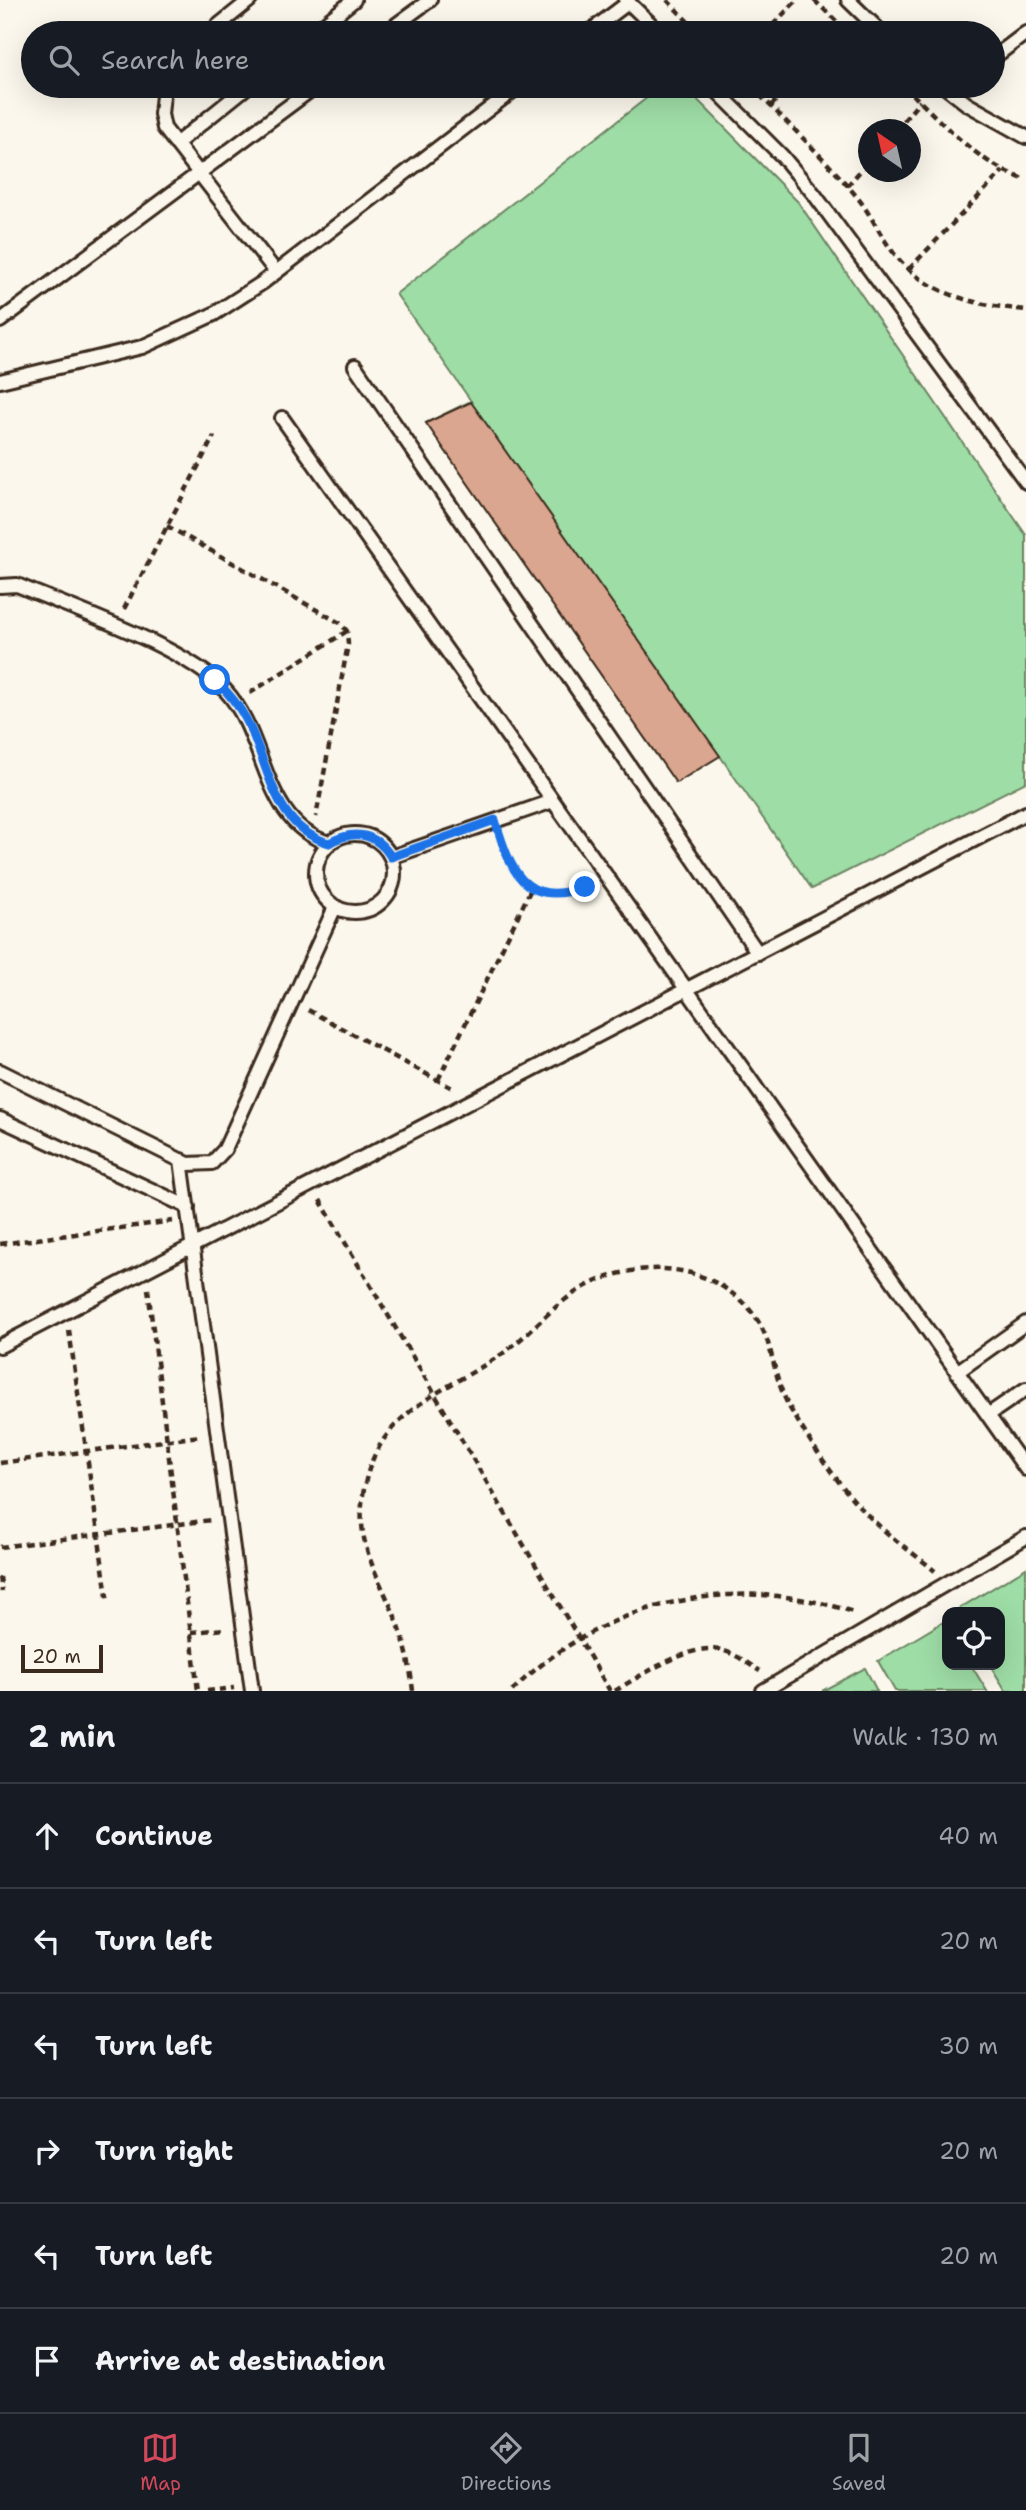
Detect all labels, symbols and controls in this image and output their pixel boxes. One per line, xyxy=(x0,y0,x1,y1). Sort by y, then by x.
search box xyxy=(21,21,1005,98)
icon: search xyxy=(45,41,83,79)
text: Search here xyxy=(101,42,250,77)
north arrow xyxy=(858,119,921,182)
route start xyxy=(199,664,230,695)
route end xyxy=(569,871,600,902)
map controls xyxy=(942,1607,1005,1670)
button: locate xyxy=(942,1607,1005,1670)
scale bar xyxy=(21,1642,103,1674)
text: 20 m xyxy=(32,1644,81,1669)
text: 2 min xyxy=(28,1716,115,1757)
text: Walk · 130 m xyxy=(852,1722,998,1752)
icon: ahead xyxy=(28,1817,66,1855)
text: Continue xyxy=(95,1818,213,1853)
text: 40 m xyxy=(938,1821,998,1851)
icon: left xyxy=(28,1922,66,1960)
text: Turn left xyxy=(95,1923,212,1958)
text: 20 m xyxy=(939,1926,998,1956)
icon: left xyxy=(28,2027,66,2065)
text: Turn left xyxy=(95,2028,212,2063)
text: 30 m xyxy=(939,2031,998,2061)
icon: right xyxy=(28,2132,66,2170)
text: Turn right xyxy=(95,2133,233,2168)
text: 20 m xyxy=(939,2136,998,2166)
icon: left xyxy=(28,2237,66,2275)
text: Turn left xyxy=(95,2238,212,2273)
text: 20 m xyxy=(939,2241,998,2271)
icon: arrive xyxy=(28,2342,66,2380)
text: Arrive at destination xyxy=(95,2343,385,2378)
tab: Map xyxy=(140,2429,181,2496)
tab: Directions xyxy=(461,2429,552,2496)
tab: Saved xyxy=(832,2429,886,2496)

